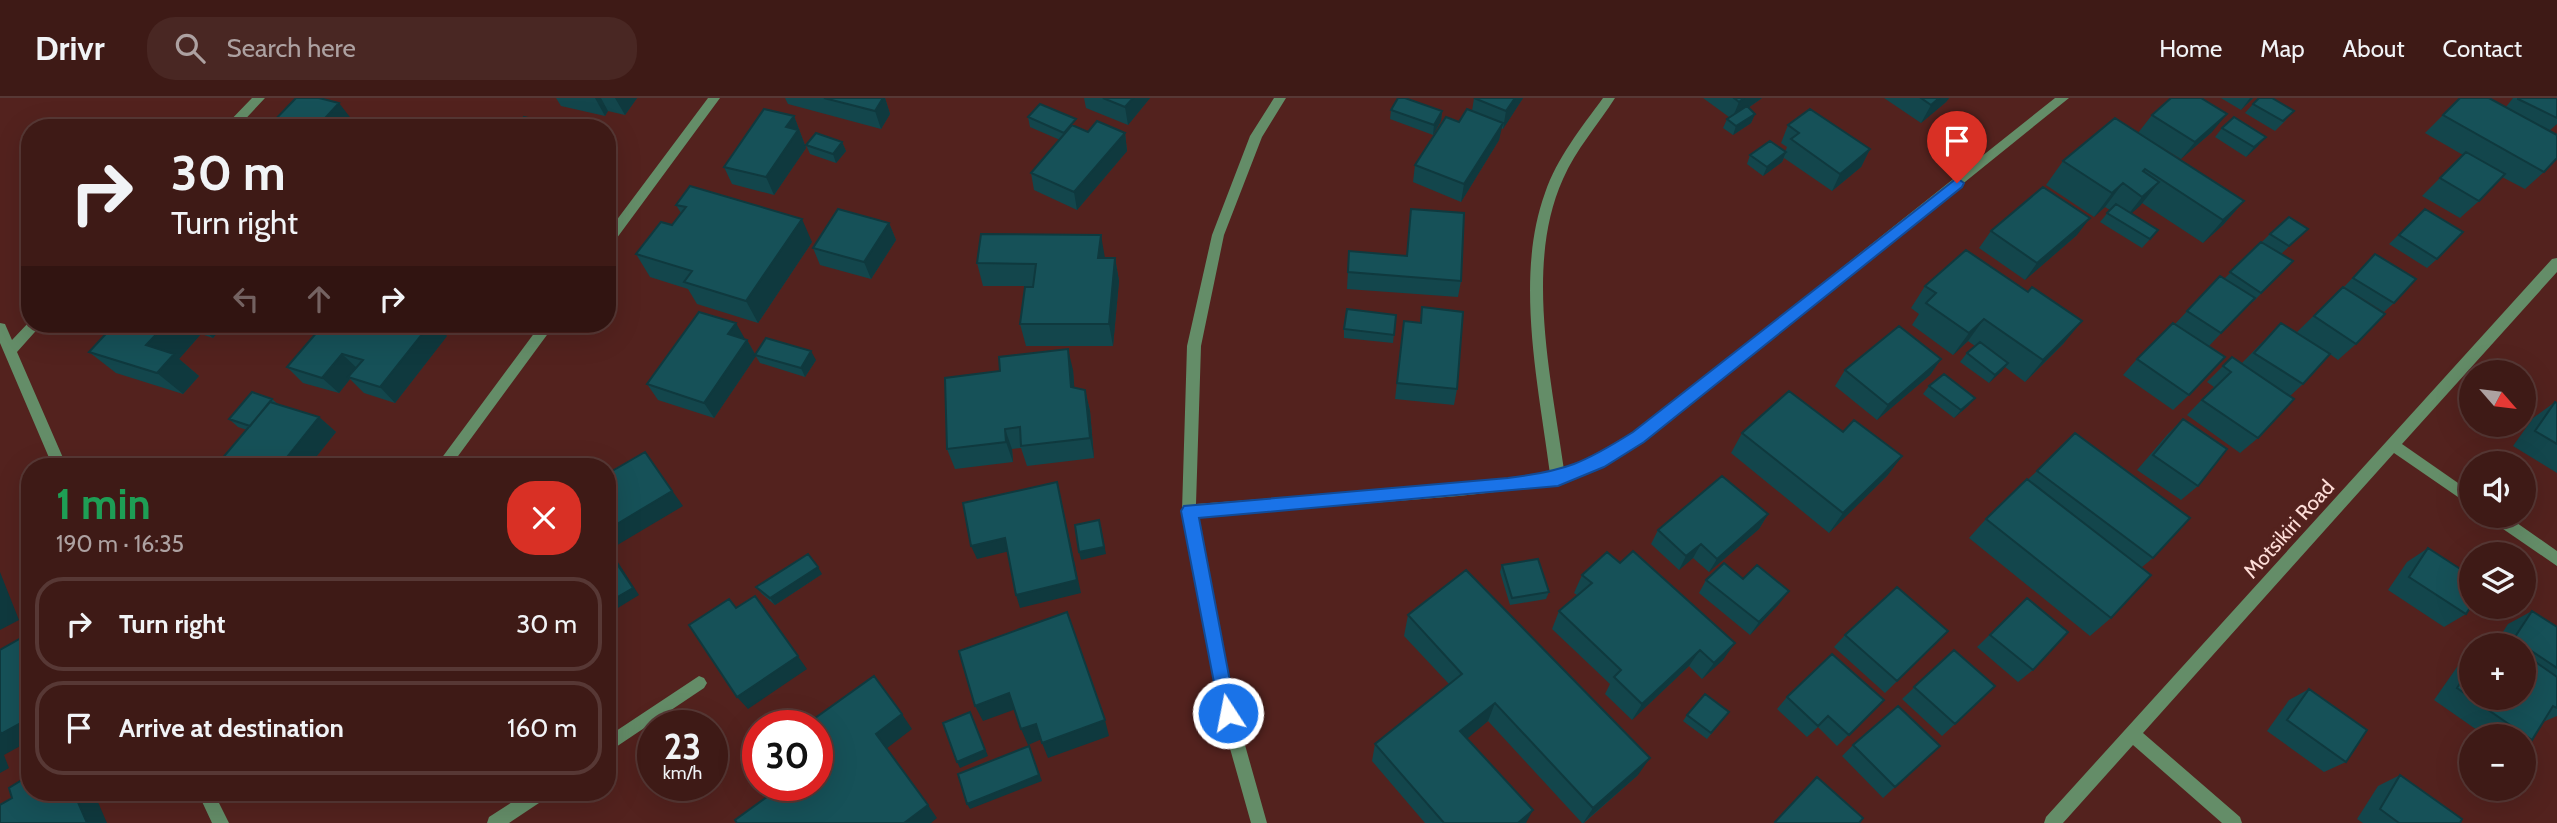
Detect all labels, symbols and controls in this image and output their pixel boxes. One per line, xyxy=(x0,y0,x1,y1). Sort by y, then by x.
search box xyxy=(147,17,637,80)
text: Drivr xyxy=(35,28,105,68)
icon: search xyxy=(171,29,209,67)
text: Search here xyxy=(227,32,356,64)
text: Home xyxy=(2159,34,2222,63)
text: Map xyxy=(2260,34,2305,63)
text: About xyxy=(2343,34,2405,63)
text: Contact xyxy=(2443,34,2522,63)
pin xyxy=(1927,111,1987,183)
icon: arrive xyxy=(1938,122,1976,160)
text: 30 m xyxy=(171,143,286,202)
icon: right xyxy=(56,147,147,238)
text: Turn right xyxy=(171,203,298,242)
icon: left xyxy=(227,280,265,318)
icon: ahead xyxy=(300,280,338,318)
icon: right xyxy=(373,280,411,318)
north arrow xyxy=(2459,360,2536,438)
map controls xyxy=(2459,360,2536,801)
button: sound xyxy=(2459,451,2536,528)
street label: Motsikiri Road xyxy=(2238,474,2339,583)
text: 1 min xyxy=(56,478,151,530)
button: close xyxy=(507,481,581,555)
text: 190 m · 16:35 xyxy=(56,530,184,558)
button: layers xyxy=(2459,542,2536,619)
icon: right xyxy=(60,605,98,643)
text: Turn right xyxy=(119,608,225,640)
text: 30 m xyxy=(516,608,577,640)
button: + xyxy=(2459,633,2536,710)
position arrow xyxy=(1191,676,1265,750)
icon: arrive xyxy=(60,709,98,747)
speed limit sign: 30 xyxy=(742,710,833,801)
text: Arrive at destination xyxy=(119,712,344,744)
text: 160 m xyxy=(507,712,577,744)
button: − xyxy=(2459,724,2536,801)
text: 23 xyxy=(664,725,701,768)
text: km/h xyxy=(663,762,702,784)

